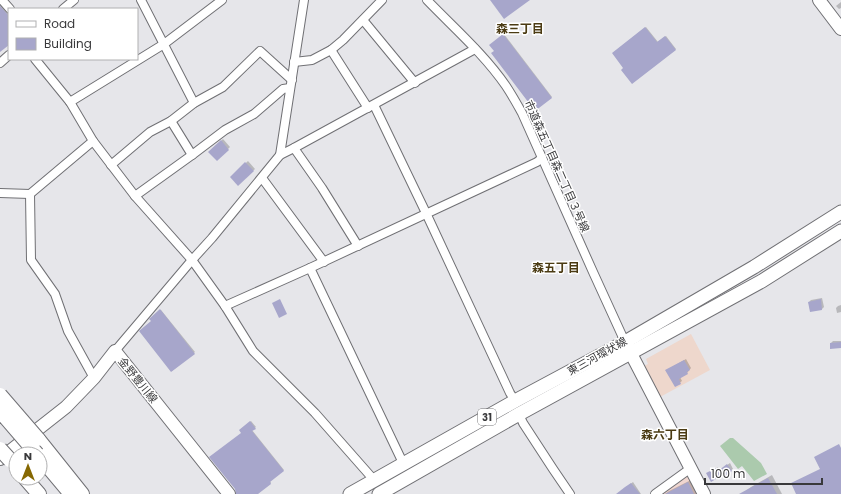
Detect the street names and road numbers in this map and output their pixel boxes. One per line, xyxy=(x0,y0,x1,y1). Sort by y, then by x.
street label: 市道森五丁目森二丁目３号線 xyxy=(521,97,593,235)
street label: 東三河環状線 xyxy=(564,333,630,379)
street label: 金野豊川線 xyxy=(114,354,162,406)
road number: 31 xyxy=(478,409,496,425)

